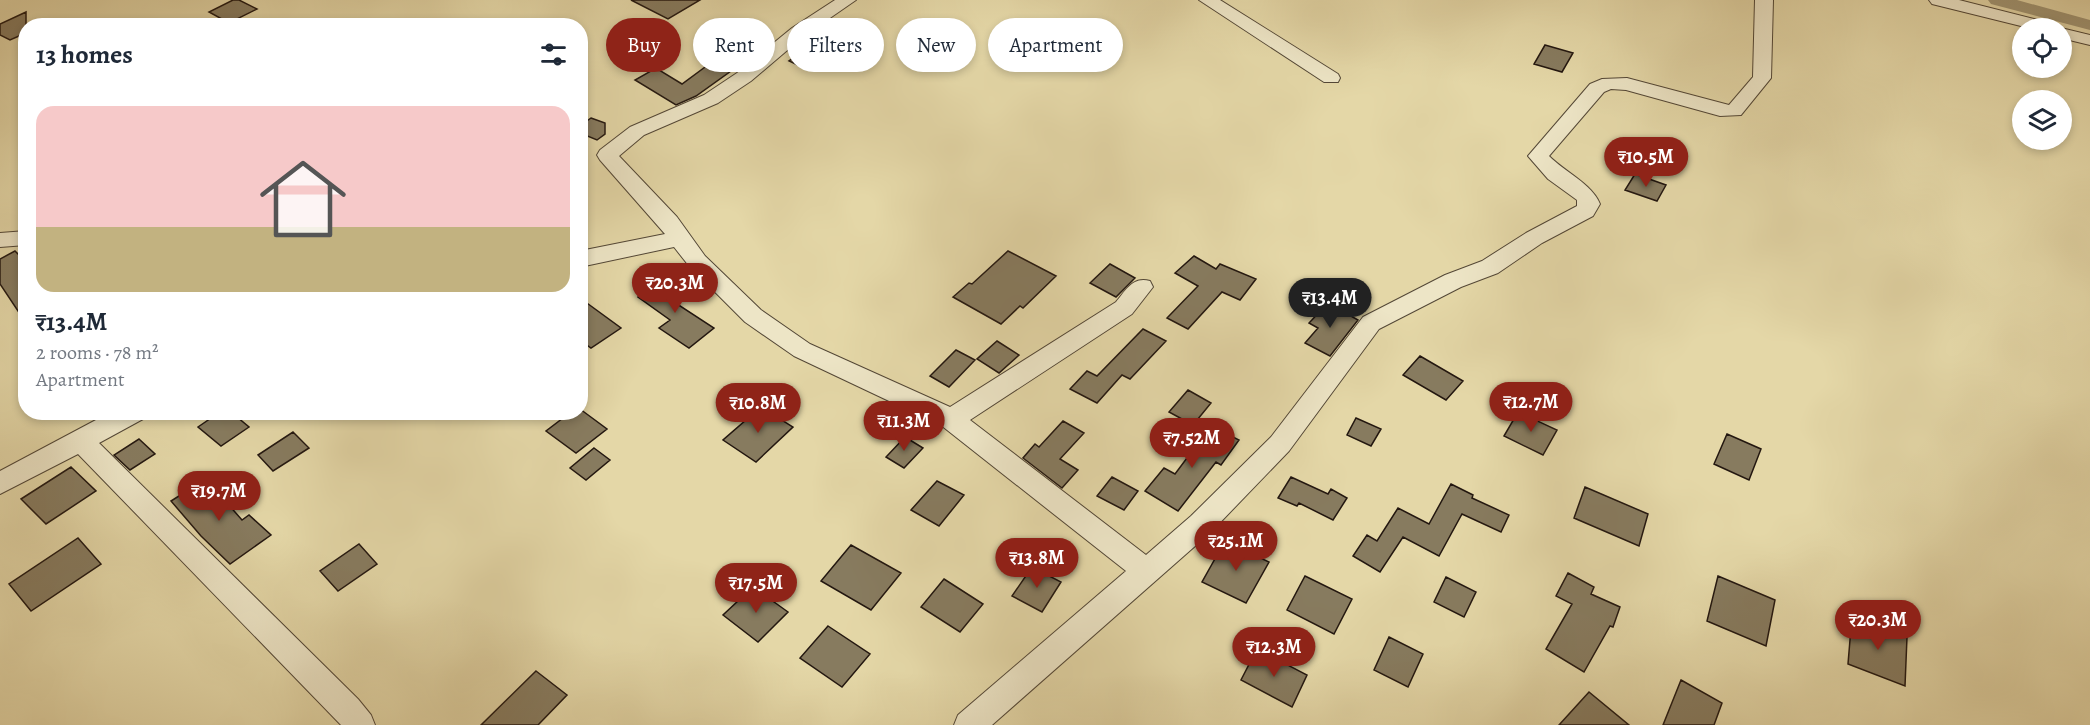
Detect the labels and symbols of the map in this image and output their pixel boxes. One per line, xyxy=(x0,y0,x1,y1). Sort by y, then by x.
pin: ₹10.5M xyxy=(1597,137,1695,188)
pin: ₹20.3M xyxy=(626,263,724,314)
pin: ₹13.4M xyxy=(1281,278,1379,329)
pin: ₹12.7M xyxy=(1482,382,1580,433)
pin: ₹10.8M xyxy=(709,383,807,434)
pin: ₹11.3M xyxy=(855,401,953,452)
pin: ₹7.52M xyxy=(1143,418,1241,469)
pin: ₹19.7M xyxy=(170,471,268,522)
pin: ₹25.1M xyxy=(1187,521,1285,572)
pin: ₹13.8M xyxy=(988,538,1086,589)
pin: ₹17.5M xyxy=(707,563,805,614)
pin: ₹20.3M xyxy=(1829,600,1927,651)
pin: ₹12.3M xyxy=(1225,627,1323,678)

